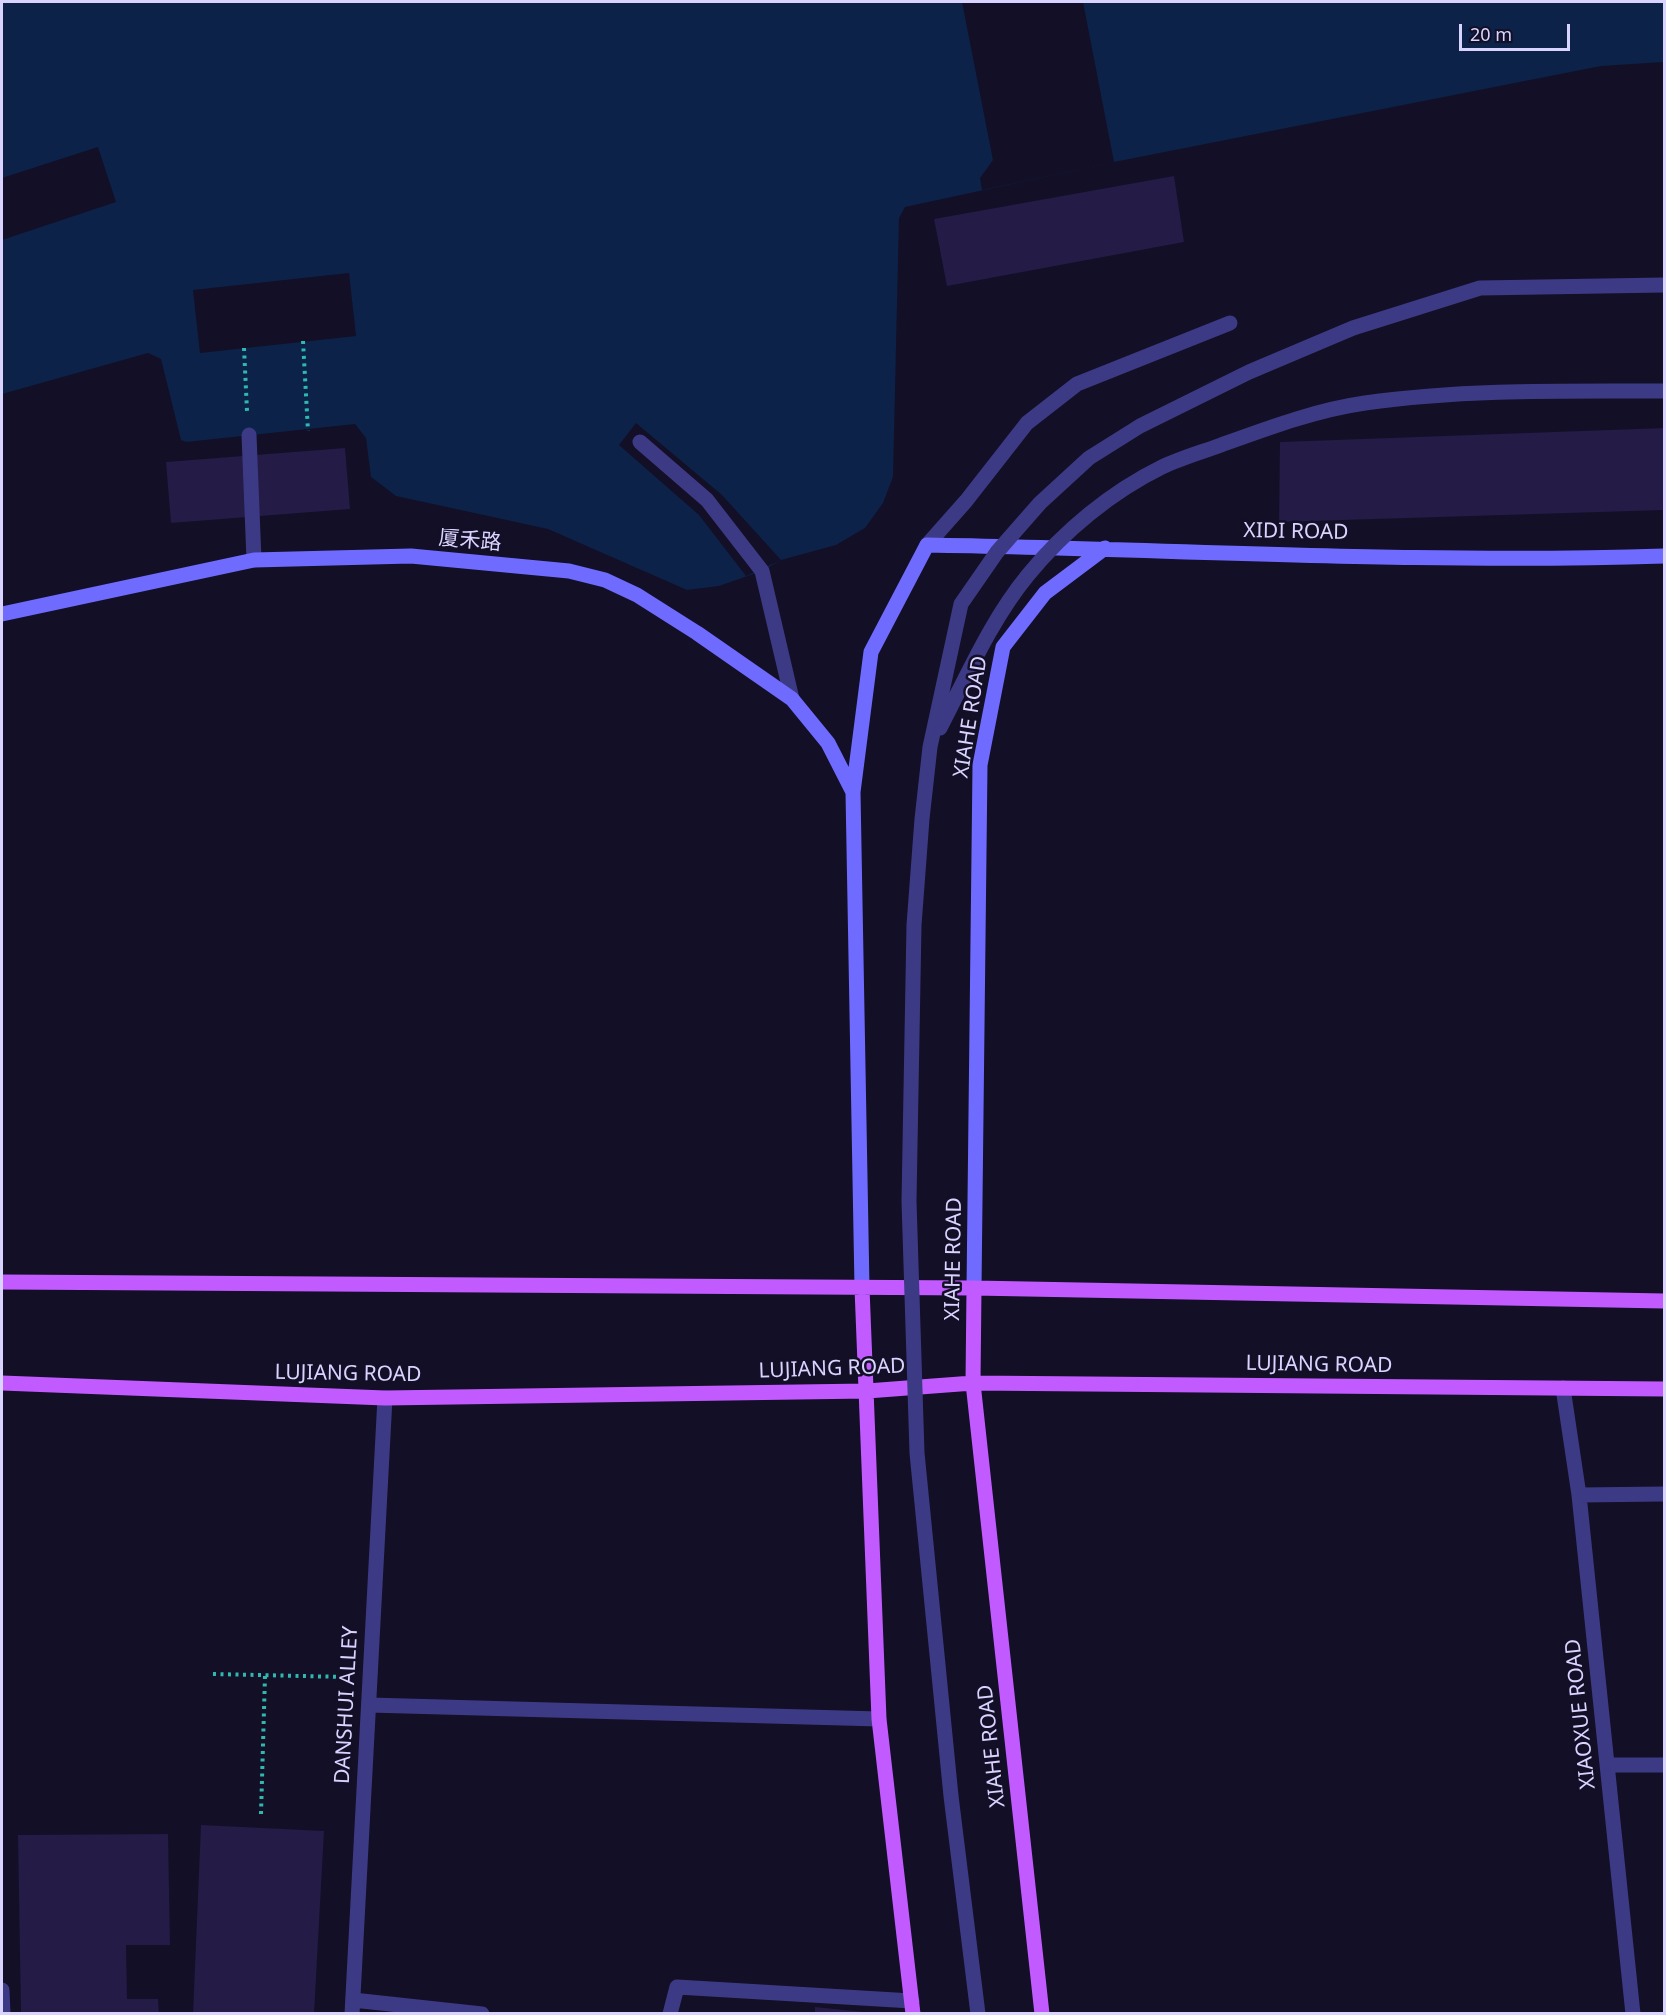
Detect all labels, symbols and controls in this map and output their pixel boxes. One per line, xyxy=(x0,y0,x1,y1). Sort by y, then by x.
scale bar xyxy=(1462,12,1573,50)
text: 20 m xyxy=(1470,22,1512,46)
street label: XIDI ROAD xyxy=(1243,518,1349,546)
street label: 厦禾路 xyxy=(438,526,502,556)
street label: XIAHE ROAD xyxy=(949,654,993,780)
street label: XIAHE ROAD xyxy=(940,1197,968,1321)
street label: LUJIANG ROAD xyxy=(1245,1351,1393,1379)
street label: LUJIANG ROAD xyxy=(758,1354,906,1384)
street label: LUJIANG ROAD xyxy=(274,1360,422,1388)
street label: DANSHUI ALLEY xyxy=(330,1625,364,1785)
street label: XIAOXUE ROAD xyxy=(1561,1638,1601,1790)
street label: XIAHE ROAD xyxy=(973,1683,1011,1809)

